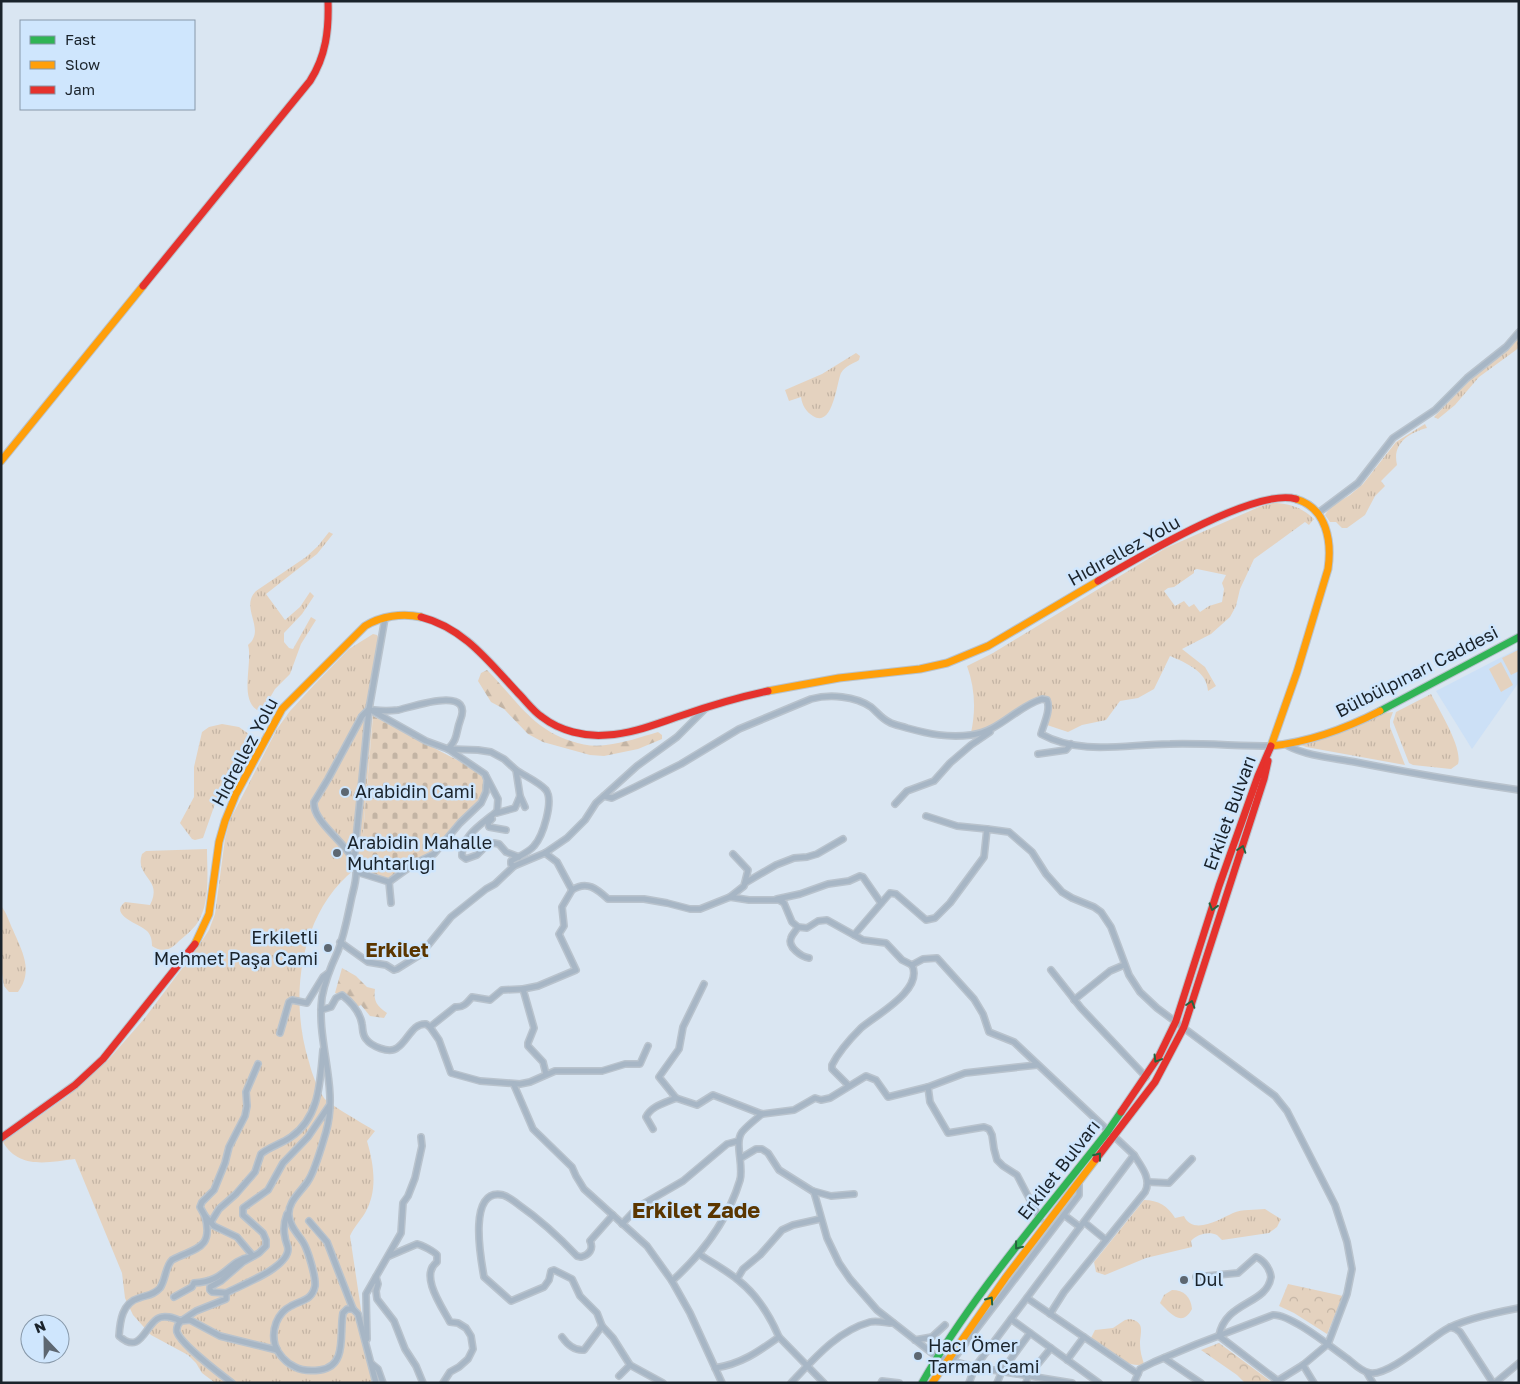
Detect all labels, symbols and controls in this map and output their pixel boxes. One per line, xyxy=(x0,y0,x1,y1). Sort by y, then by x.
legend xyxy=(20,20,195,110)
text: Fast xyxy=(65,30,96,48)
text: Slow xyxy=(65,55,100,73)
text: Jam xyxy=(65,80,95,98)
street label: Hıdırellez Yolu xyxy=(1064,510,1183,590)
street label: Bülbülpınarı Caddesi xyxy=(1332,621,1501,722)
street label: Hıdrellez Yolu xyxy=(206,693,282,810)
street label: Erkilet Bulvarı xyxy=(1198,752,1260,873)
place label: Arabidin Cami xyxy=(355,780,475,802)
marker: Arabidin Cami xyxy=(339,786,351,798)
place label: Arabidin Mahalle Muhtarlığı xyxy=(347,831,492,874)
one-way arrow xyxy=(1236,845,1246,854)
marker: Arabidin Mahalle Muhtarlığı xyxy=(331,847,343,859)
one-way arrow xyxy=(1208,903,1218,911)
place label: Erkiletli Mehmet Paşa Cami xyxy=(154,926,318,969)
district label: Erkilet xyxy=(365,937,429,961)
marker: Erkiletli Mehmet Paşa Cami xyxy=(322,942,334,954)
one-way arrow xyxy=(1186,1000,1196,1008)
one-way arrow xyxy=(1153,1054,1163,1063)
street label: Erkilet Bulvarı xyxy=(1012,1115,1104,1224)
one-way arrow xyxy=(1093,1153,1101,1162)
district label: Erkilet Zade xyxy=(632,1196,760,1223)
one-way arrow xyxy=(1016,1240,1024,1249)
place label: Dul xyxy=(1194,1268,1223,1290)
marker: Dul xyxy=(1178,1274,1190,1286)
one-way arrow xyxy=(984,1297,992,1306)
north arrow xyxy=(20,1314,70,1364)
text: N xyxy=(32,1317,48,1336)
place label: Hacı Ömer Tarman Cami xyxy=(928,1334,1040,1377)
marker: Hacı Ömer Tarman Cami xyxy=(912,1350,924,1362)

